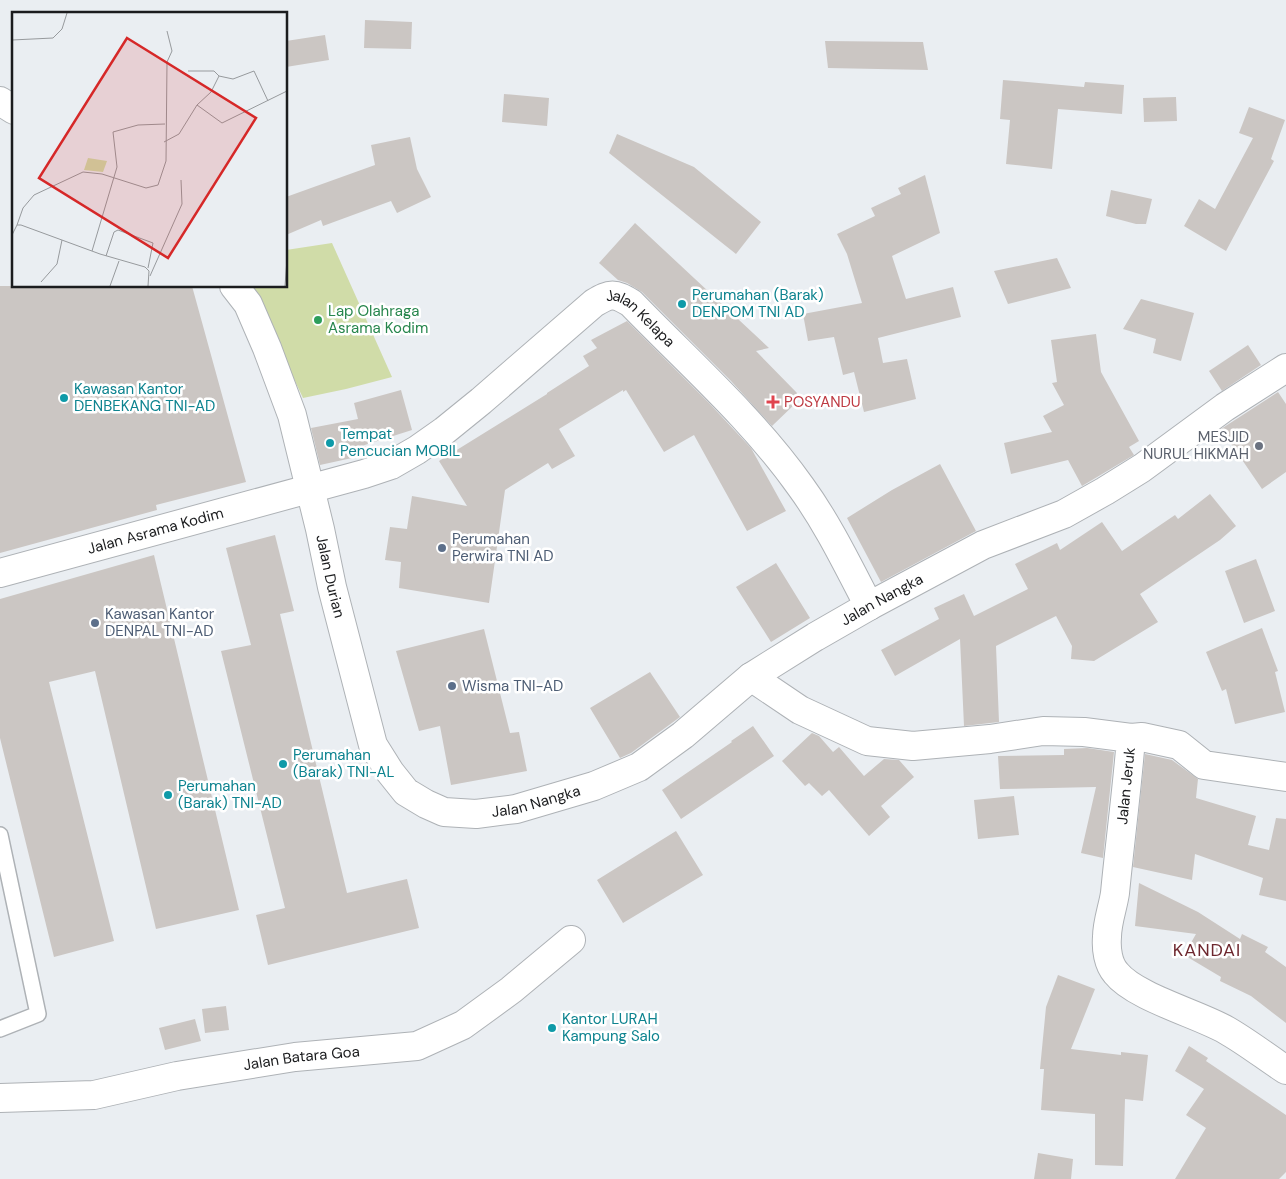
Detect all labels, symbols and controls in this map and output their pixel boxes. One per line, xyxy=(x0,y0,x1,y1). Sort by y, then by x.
inset map xyxy=(12,12,288,288)
street label: Jalan Kelapa xyxy=(604,285,679,352)
place label: Perumahan (Barak) DENPOM TNI AD xyxy=(692,285,824,322)
marker: Perumahan (Barak) DENPOM TNI AD xyxy=(676,298,688,310)
place label: Lap Olahraga Asrama Kodim xyxy=(328,301,428,338)
marker: Lap Olahraga Asrama Kodim xyxy=(312,314,324,326)
place label: Kawasan Kantor DENBEKANG TNI-AD xyxy=(74,379,215,416)
marker: Kawasan Kantor DENBEKANG TNI-AD xyxy=(58,392,70,404)
place label: POSYANDU xyxy=(784,392,861,412)
marker: POSYANDU xyxy=(766,395,780,409)
place label: Tempat Pencucian MOBIL xyxy=(340,424,460,461)
place label: MESJID NURUL HIKMAH xyxy=(1143,427,1249,464)
marker: Tempat Pencucian MOBIL xyxy=(324,437,336,449)
marker: MESJID NURUL HIKMAH xyxy=(1253,440,1265,452)
street label: Jalan Asrama Kodim xyxy=(85,503,226,559)
place label: Perumahan Perwira TNI AD xyxy=(452,529,554,566)
street label: Jalan Durian xyxy=(311,533,350,620)
marker: Perumahan Perwira TNI AD xyxy=(436,542,448,554)
street label: Jalan Nangka xyxy=(837,569,926,630)
place label: Kawasan Kantor DENPAL TNI-AD xyxy=(105,604,215,641)
marker: Kawasan Kantor DENPAL TNI-AD xyxy=(89,617,101,629)
place label: Wisma TNI-AD xyxy=(462,676,563,696)
marker: Wisma TNI-AD xyxy=(446,680,458,692)
place label: Perumahan (Barak) TNI-AL xyxy=(293,745,395,782)
street label: Jalan Jeruk xyxy=(1112,746,1140,826)
marker: Perumahan (Barak) TNI-AL xyxy=(277,758,289,770)
place label: Perumahan (Barak) TNI-AD xyxy=(178,776,282,813)
street label: Jalan Nangka xyxy=(490,781,583,822)
marker: Perumahan (Barak) TNI-AD xyxy=(162,789,174,801)
district label: KANDAI xyxy=(1173,938,1241,962)
place label: Kantor LURAH Kampung Salo xyxy=(562,1009,660,1046)
marker: Kantor LURAH Kampung Salo xyxy=(546,1022,558,1034)
street label: Jalan Batara Goa xyxy=(242,1041,360,1075)

